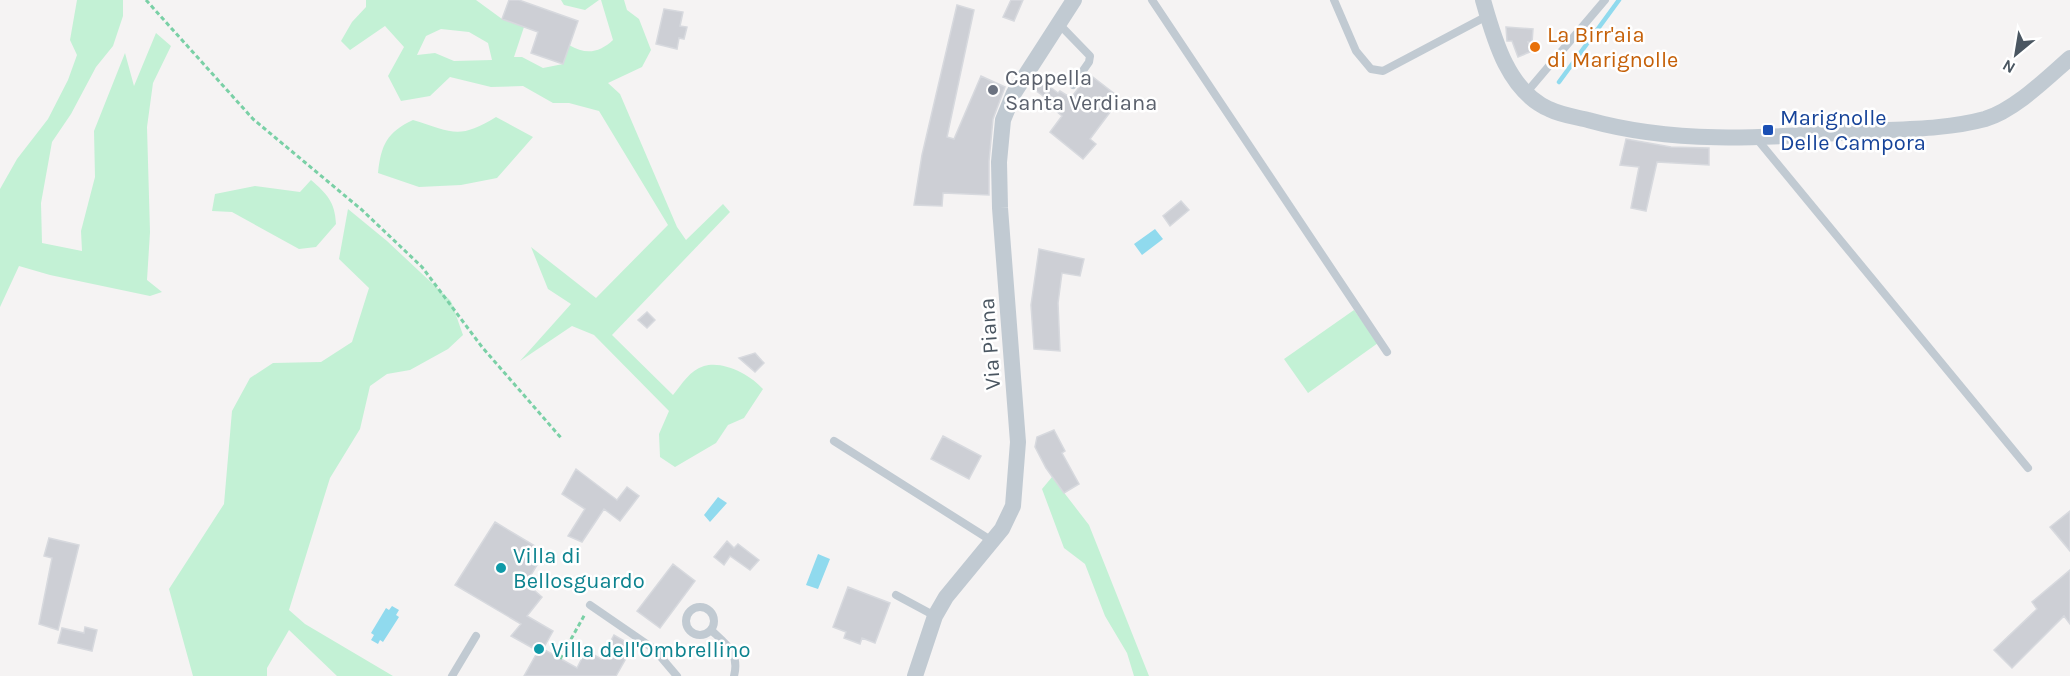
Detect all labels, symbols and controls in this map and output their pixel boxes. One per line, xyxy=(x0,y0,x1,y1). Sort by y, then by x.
place label: La Birr'aia di Marignolle xyxy=(1547,22,1678,73)
north arrow xyxy=(1986,24,2046,84)
marker: La Birr'aia di Marignolle xyxy=(1528,40,1542,54)
text: N xyxy=(1999,55,2018,78)
place label: Cappella Santa Verdiana xyxy=(1005,65,1157,116)
marker: Cappella Santa Verdiana xyxy=(986,83,1000,97)
place label: Marignolle Delle Campora xyxy=(1780,105,1926,156)
marker: Marignolle Delle Campora xyxy=(1761,123,1775,137)
street label: Via Piana xyxy=(974,297,1006,391)
place label: Villa di Bellosguardo xyxy=(513,543,645,594)
marker: Villa di Bellosguardo xyxy=(494,561,508,575)
place label: Villa dell'Ombrellino xyxy=(551,637,750,663)
marker: Villa dell'Ombrellino xyxy=(532,642,546,656)

